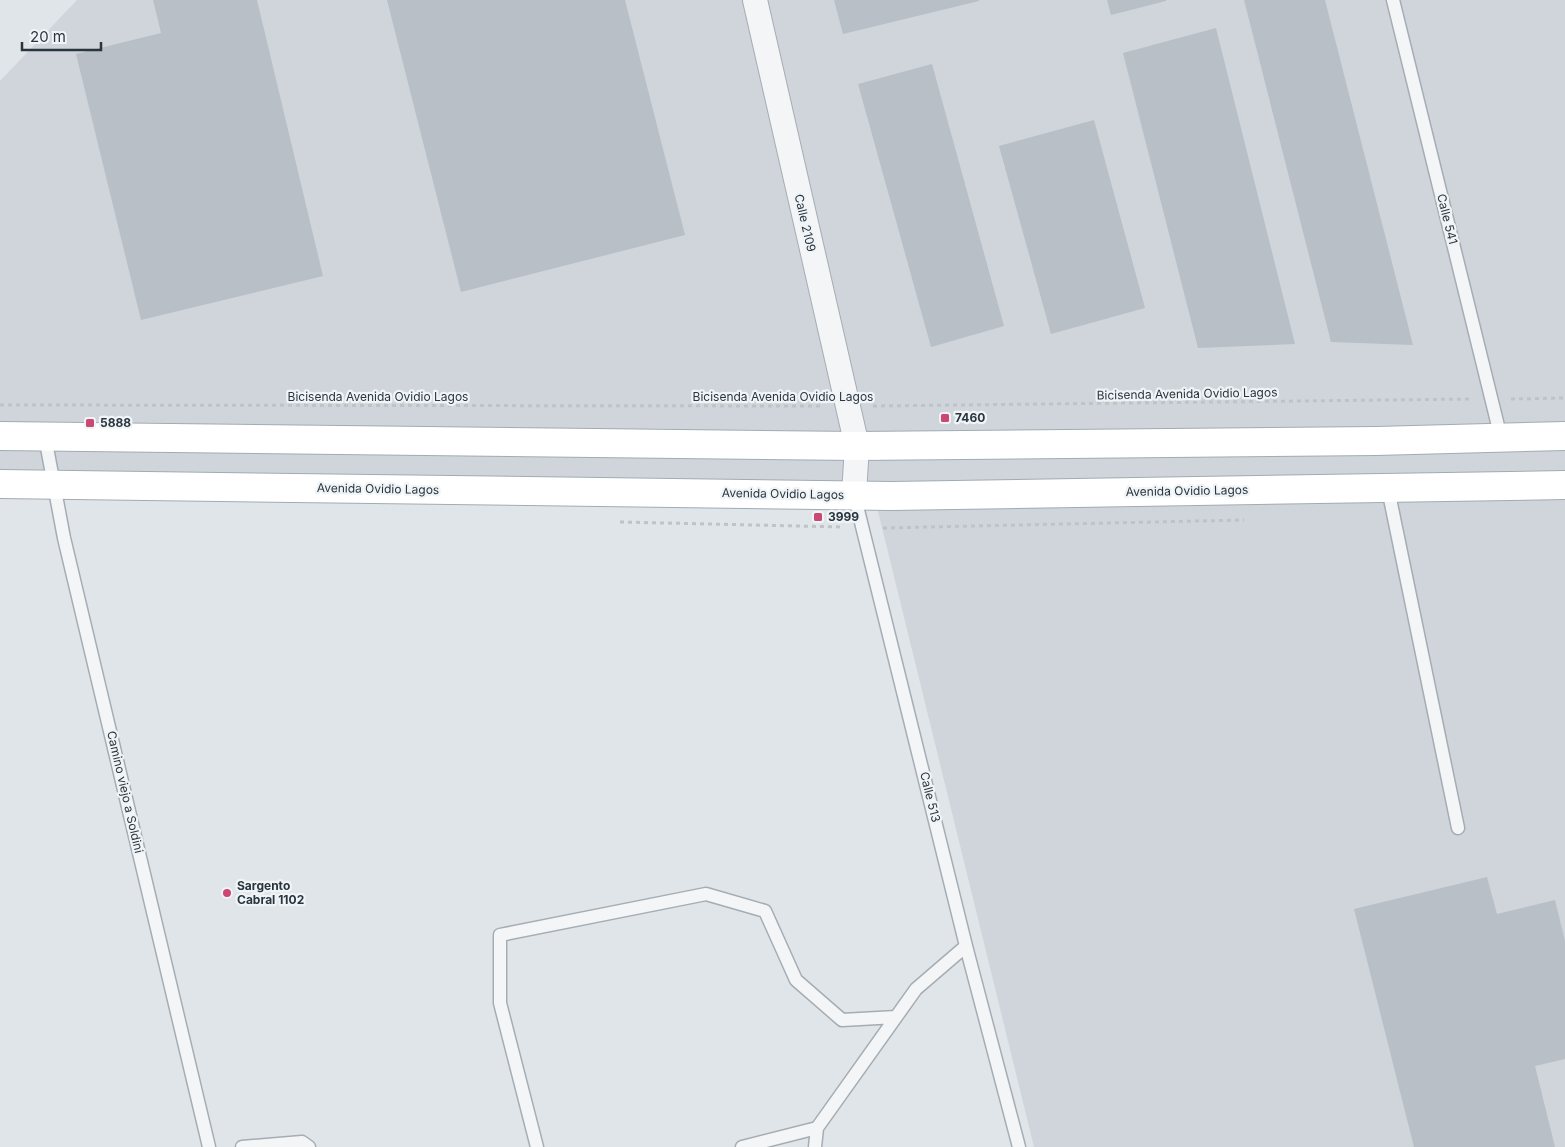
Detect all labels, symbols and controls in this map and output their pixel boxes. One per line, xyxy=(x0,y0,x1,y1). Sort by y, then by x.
scale bar xyxy=(22,20,101,52)
text: 20 m xyxy=(30,27,66,46)
street label: Calle 541 xyxy=(1434,192,1461,246)
street label: Calle 2109 xyxy=(792,193,819,253)
street label: Bicisenda Avenida Ovidio Lagos xyxy=(1096,384,1278,403)
street label: Bicisenda Avenida Ovidio Lagos xyxy=(288,389,468,404)
street label: Bicisenda Avenida Ovidio Lagos xyxy=(693,389,873,404)
place label: 7460 xyxy=(955,410,985,425)
marker: 7460 xyxy=(939,412,951,424)
place label: 5888 xyxy=(100,415,131,430)
marker: 5888 xyxy=(84,417,96,429)
street label: Avenida Ovidio Lagos xyxy=(317,480,439,497)
street label: Avenida Ovidio Lagos xyxy=(1126,482,1248,499)
street label: Avenida Ovidio Lagos xyxy=(722,485,844,502)
place label: 3999 xyxy=(828,509,859,524)
marker: 3999 xyxy=(812,511,824,523)
street label: Camino viejo a Soldini xyxy=(104,729,147,854)
street label: Calle 513 xyxy=(917,770,944,824)
place label: Sargento Cabral 1102 xyxy=(237,878,304,907)
marker: Sargento Cabral 1102 xyxy=(221,887,233,899)

